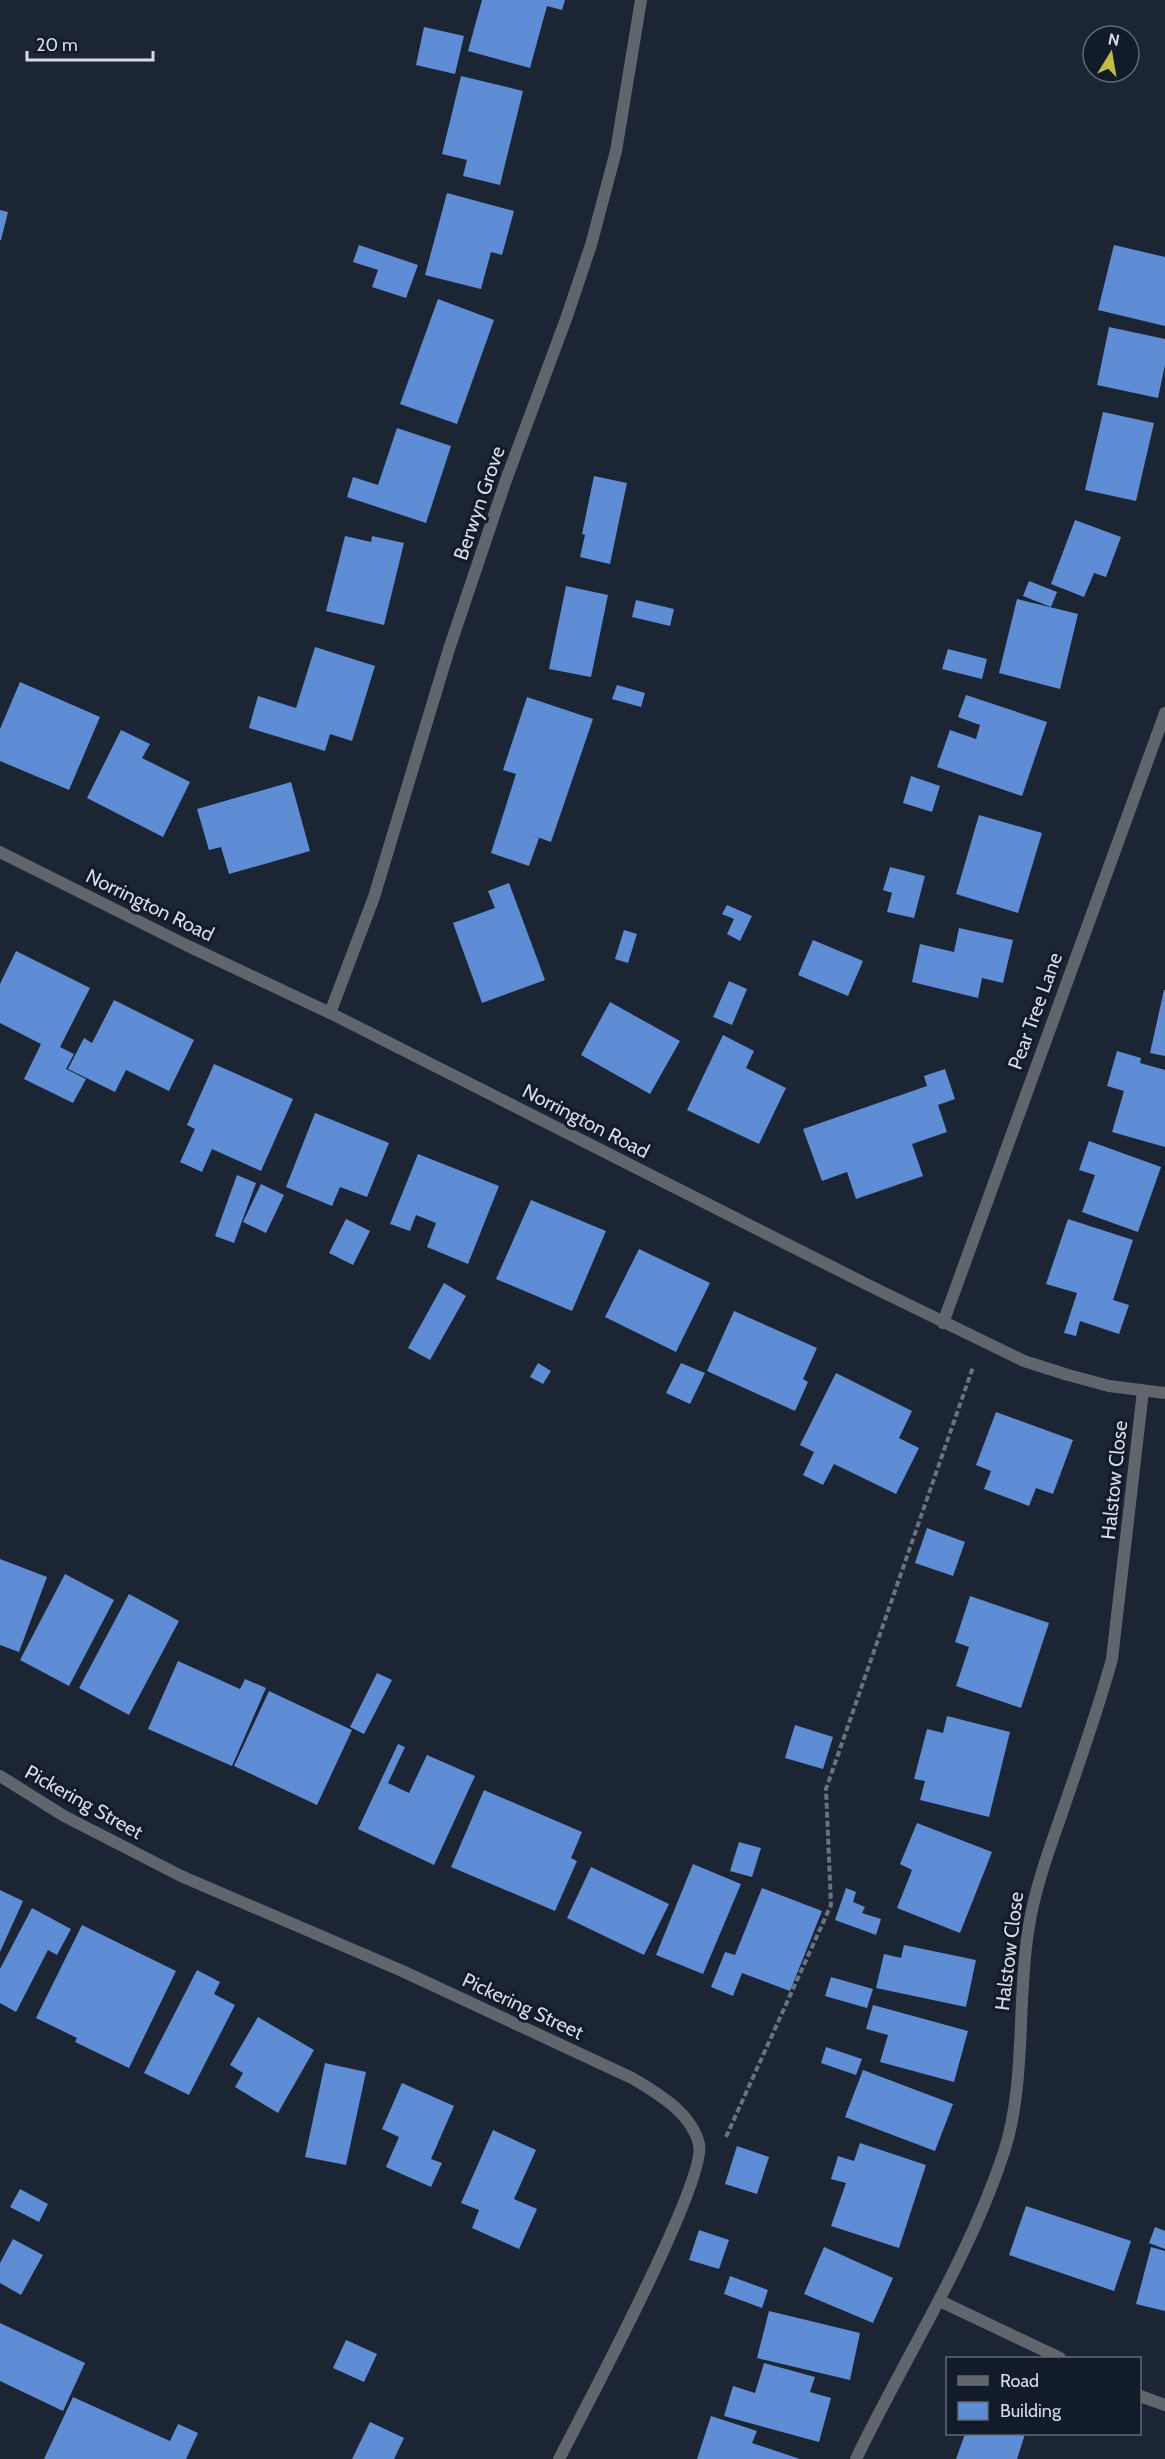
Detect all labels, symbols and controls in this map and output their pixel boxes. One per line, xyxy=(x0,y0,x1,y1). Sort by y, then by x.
scale bar xyxy=(27,24,153,62)
north arrow xyxy=(1081,24,1141,84)
text: N xyxy=(1106,29,1121,50)
text: 20 m xyxy=(36,34,78,56)
street label: Berwyn Grove xyxy=(448,443,510,563)
street label: Norrington Road xyxy=(82,864,218,946)
street label: Pear Tree Lane xyxy=(1003,949,1067,1073)
street label: Norrington Road xyxy=(518,1079,654,1163)
street label: Halstow Close xyxy=(1096,1419,1132,1541)
street label: Pickering Street xyxy=(21,1760,147,1844)
street label: Halstow Close xyxy=(990,1890,1028,2012)
street label: Pickering Street xyxy=(459,1967,588,2045)
legend xyxy=(946,2357,1141,2435)
text: Road xyxy=(1000,2370,1039,2392)
text: Building xyxy=(1000,2400,1062,2422)

